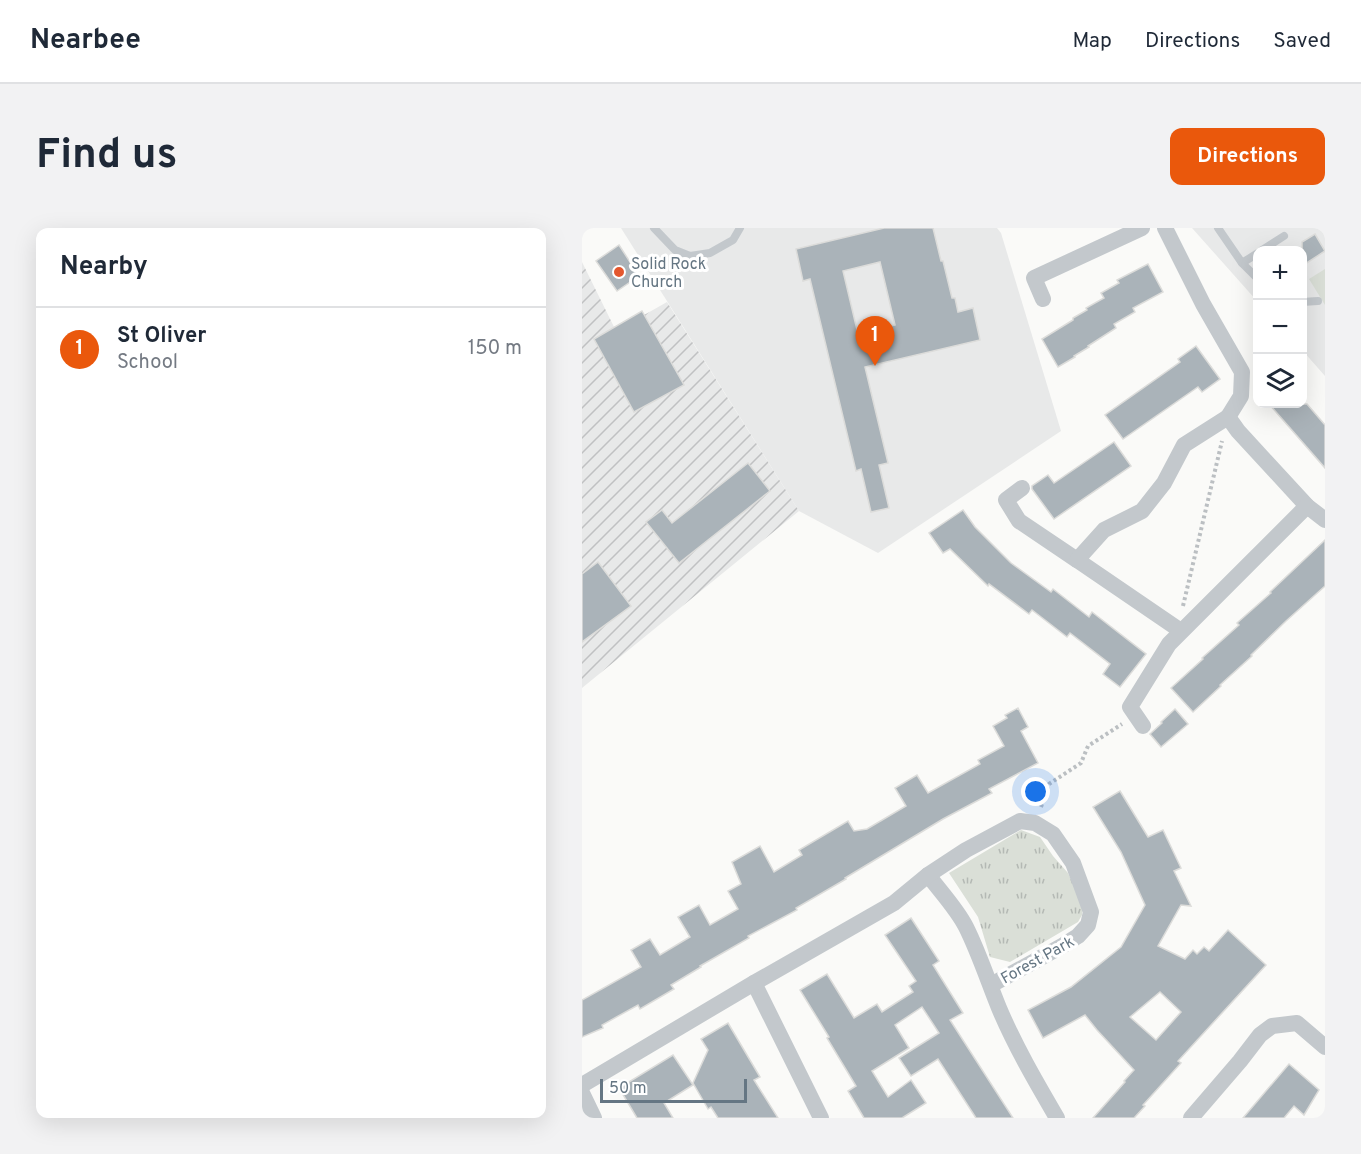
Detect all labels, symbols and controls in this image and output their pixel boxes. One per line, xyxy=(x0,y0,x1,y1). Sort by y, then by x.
text: Nearbee xyxy=(30,23,141,59)
text: Map xyxy=(1072,28,1112,55)
text: Directions xyxy=(1145,28,1240,55)
text: Saved xyxy=(1273,28,1331,55)
button: Directions xyxy=(1170,128,1325,185)
text: Find us xyxy=(36,130,177,183)
map controls xyxy=(1253,246,1307,408)
button: + xyxy=(1253,246,1307,300)
text: Nearby xyxy=(60,251,148,284)
place label: Solid Rock Church xyxy=(631,255,706,293)
marker: Solid Rock Church xyxy=(612,265,626,279)
button: − xyxy=(1253,300,1307,354)
pin: 1 xyxy=(856,316,894,366)
text: St Oliver xyxy=(117,323,206,350)
text: 1 xyxy=(76,336,84,362)
text: 150 m xyxy=(468,336,522,362)
text: School xyxy=(117,350,178,376)
button: layers xyxy=(1253,354,1307,408)
your location xyxy=(1021,777,1050,806)
street label: Forest Park xyxy=(998,932,1078,989)
scale bar xyxy=(600,1076,747,1104)
text: 50 m xyxy=(609,1079,647,1099)

